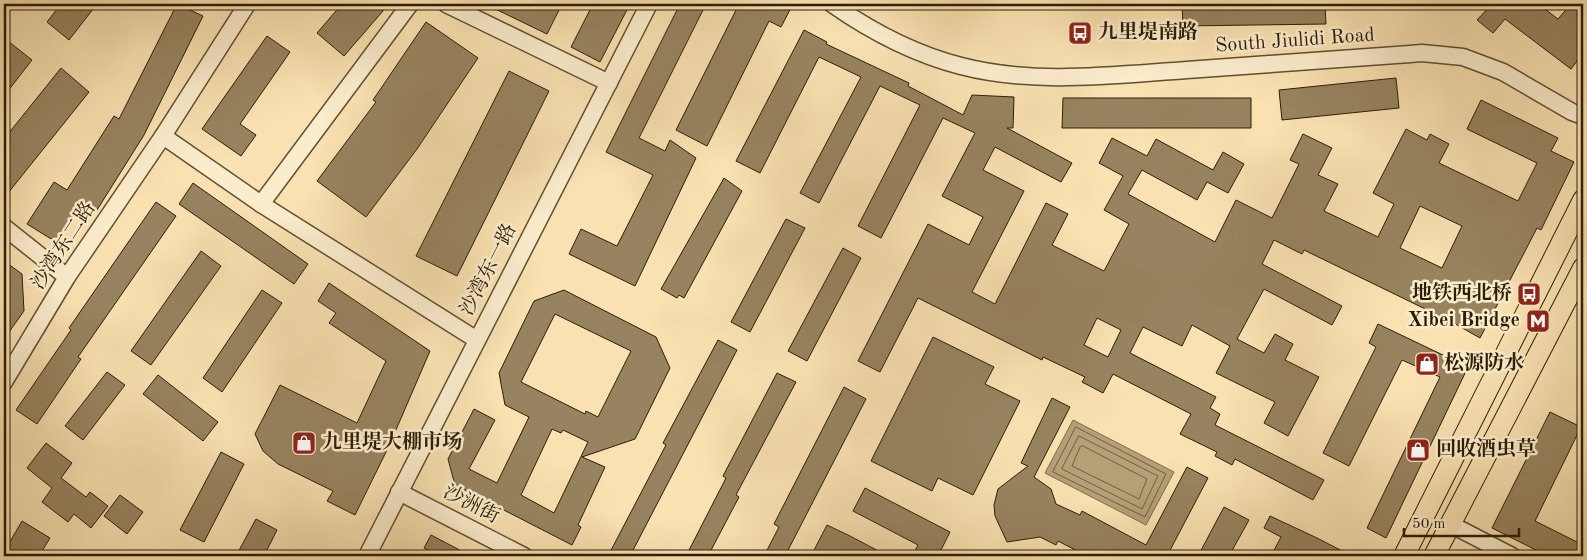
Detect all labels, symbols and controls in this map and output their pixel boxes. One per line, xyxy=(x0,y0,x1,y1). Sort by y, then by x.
bus stop icon: 九里堤南路 xyxy=(1067,20,1093,46)
place label: 九里堤南路 xyxy=(1098,21,1198,43)
street label: South Jiulidi Road xyxy=(1214,25,1376,57)
street label: 沙湾东二路 xyxy=(26,197,100,293)
street label: 沙湾东一路 xyxy=(455,220,521,319)
bus stop icon: 地铁西北桥 xyxy=(1516,281,1542,307)
place label: 地铁西北桥 xyxy=(1412,282,1512,304)
metro station icon: Xibei Bridge xyxy=(1525,308,1551,334)
place label: Xibei Bridge xyxy=(1407,311,1520,331)
shop icon: 松源防水 xyxy=(1414,351,1440,377)
place label: 松源防水 xyxy=(1444,352,1524,374)
shop icon: 九里堤大棚市场 xyxy=(291,430,317,456)
place label: 九里堤大棚市场 xyxy=(322,430,462,453)
shop icon: 回收酒虫草 xyxy=(1405,437,1431,463)
place label: 回收酒虫草 xyxy=(1436,437,1536,460)
street label: 沙洲街 xyxy=(440,481,503,528)
scale bar xyxy=(1404,505,1520,537)
text: 50 m xyxy=(1412,517,1446,532)

